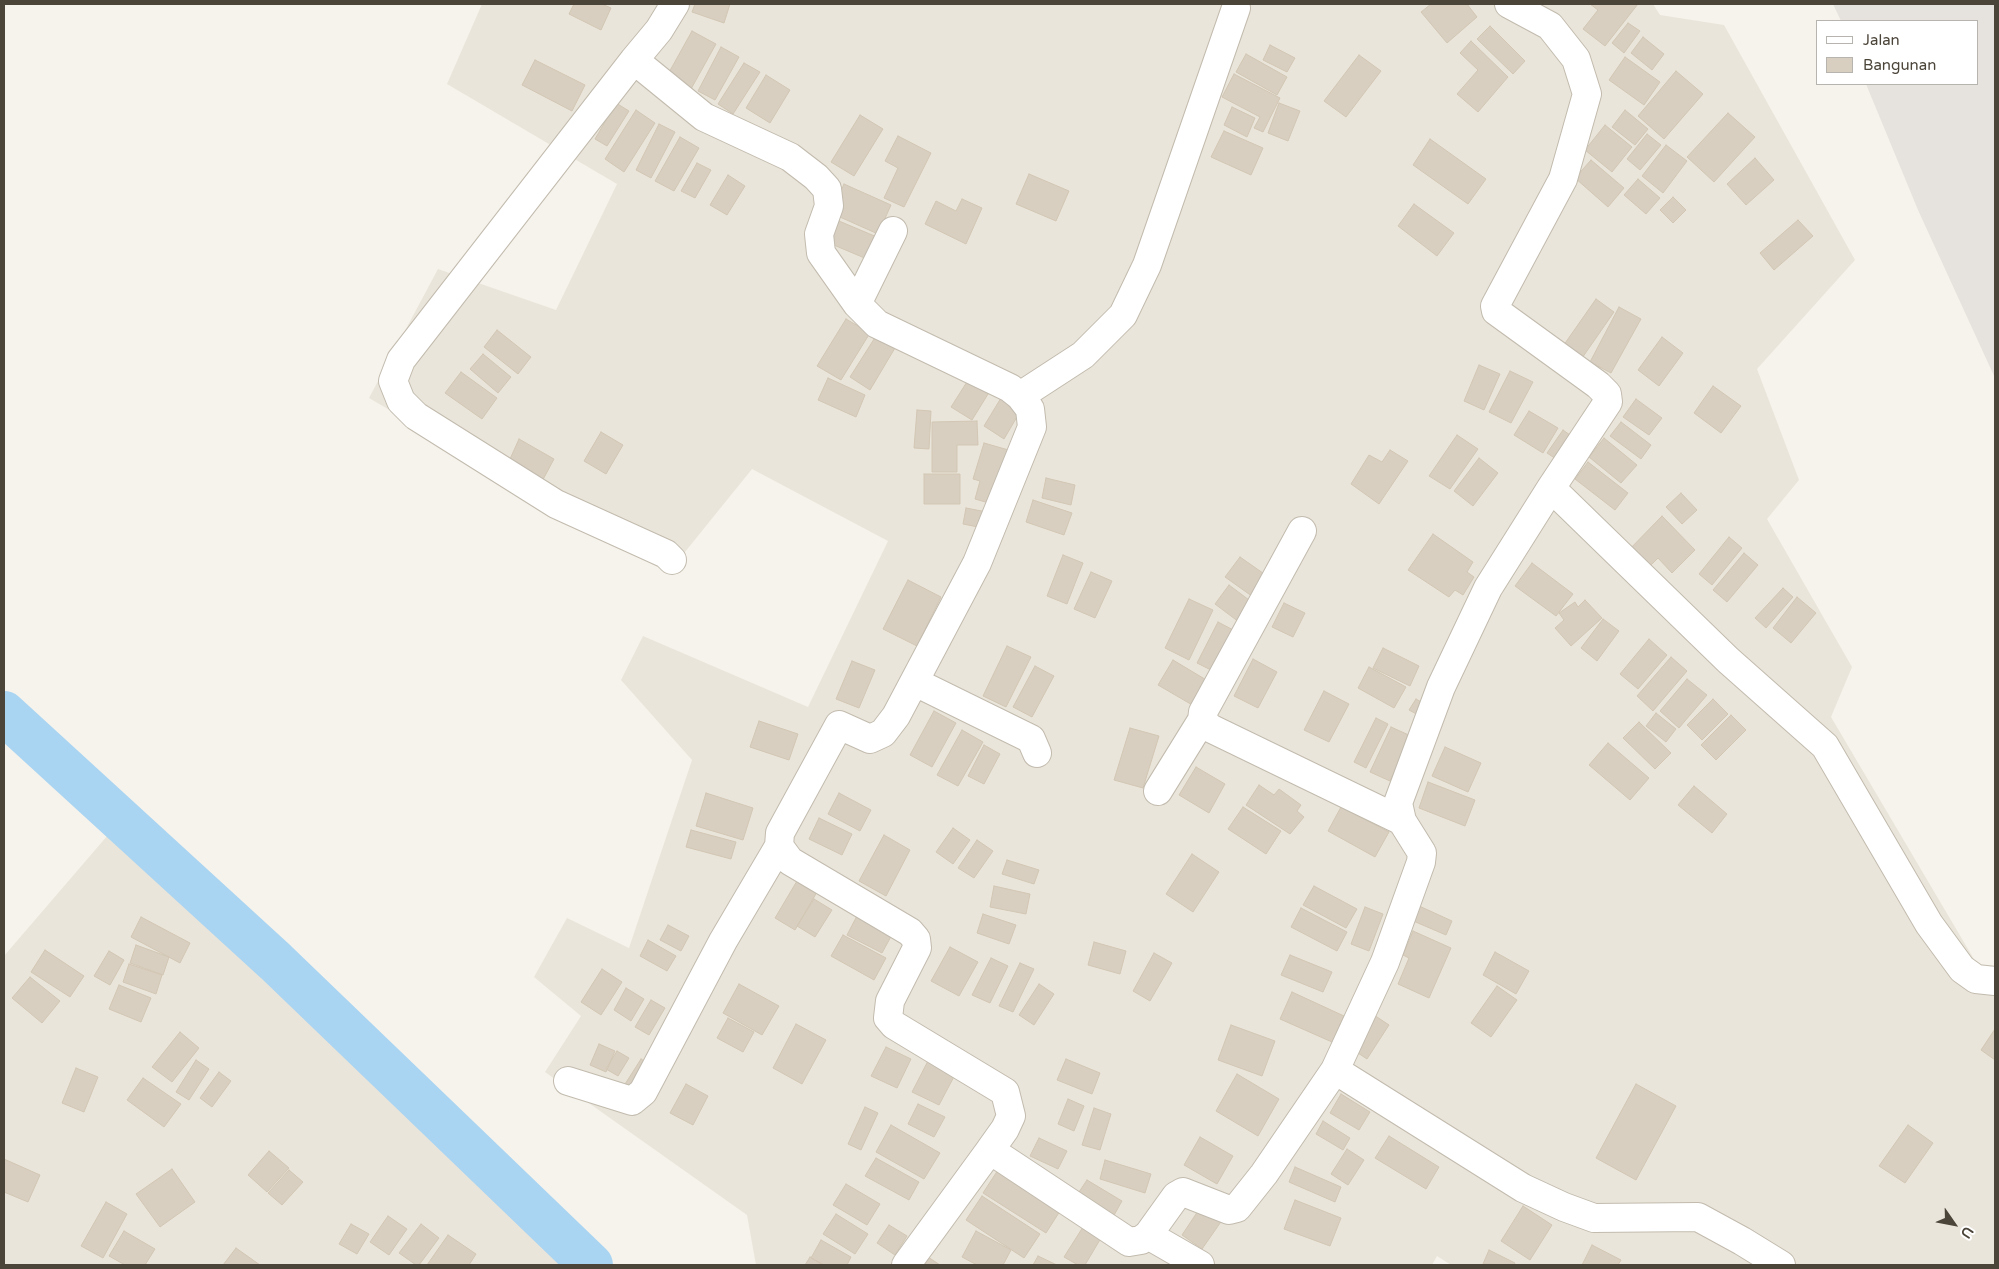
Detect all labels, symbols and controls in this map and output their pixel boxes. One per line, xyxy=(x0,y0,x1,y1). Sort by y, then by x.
legend xyxy=(1816,20,1979,85)
text: Jalan xyxy=(1863,31,1900,49)
text: Bangunan xyxy=(1863,56,1936,74)
north arrow xyxy=(1929,1199,1979,1249)
text: U xyxy=(1957,1223,1977,1242)

